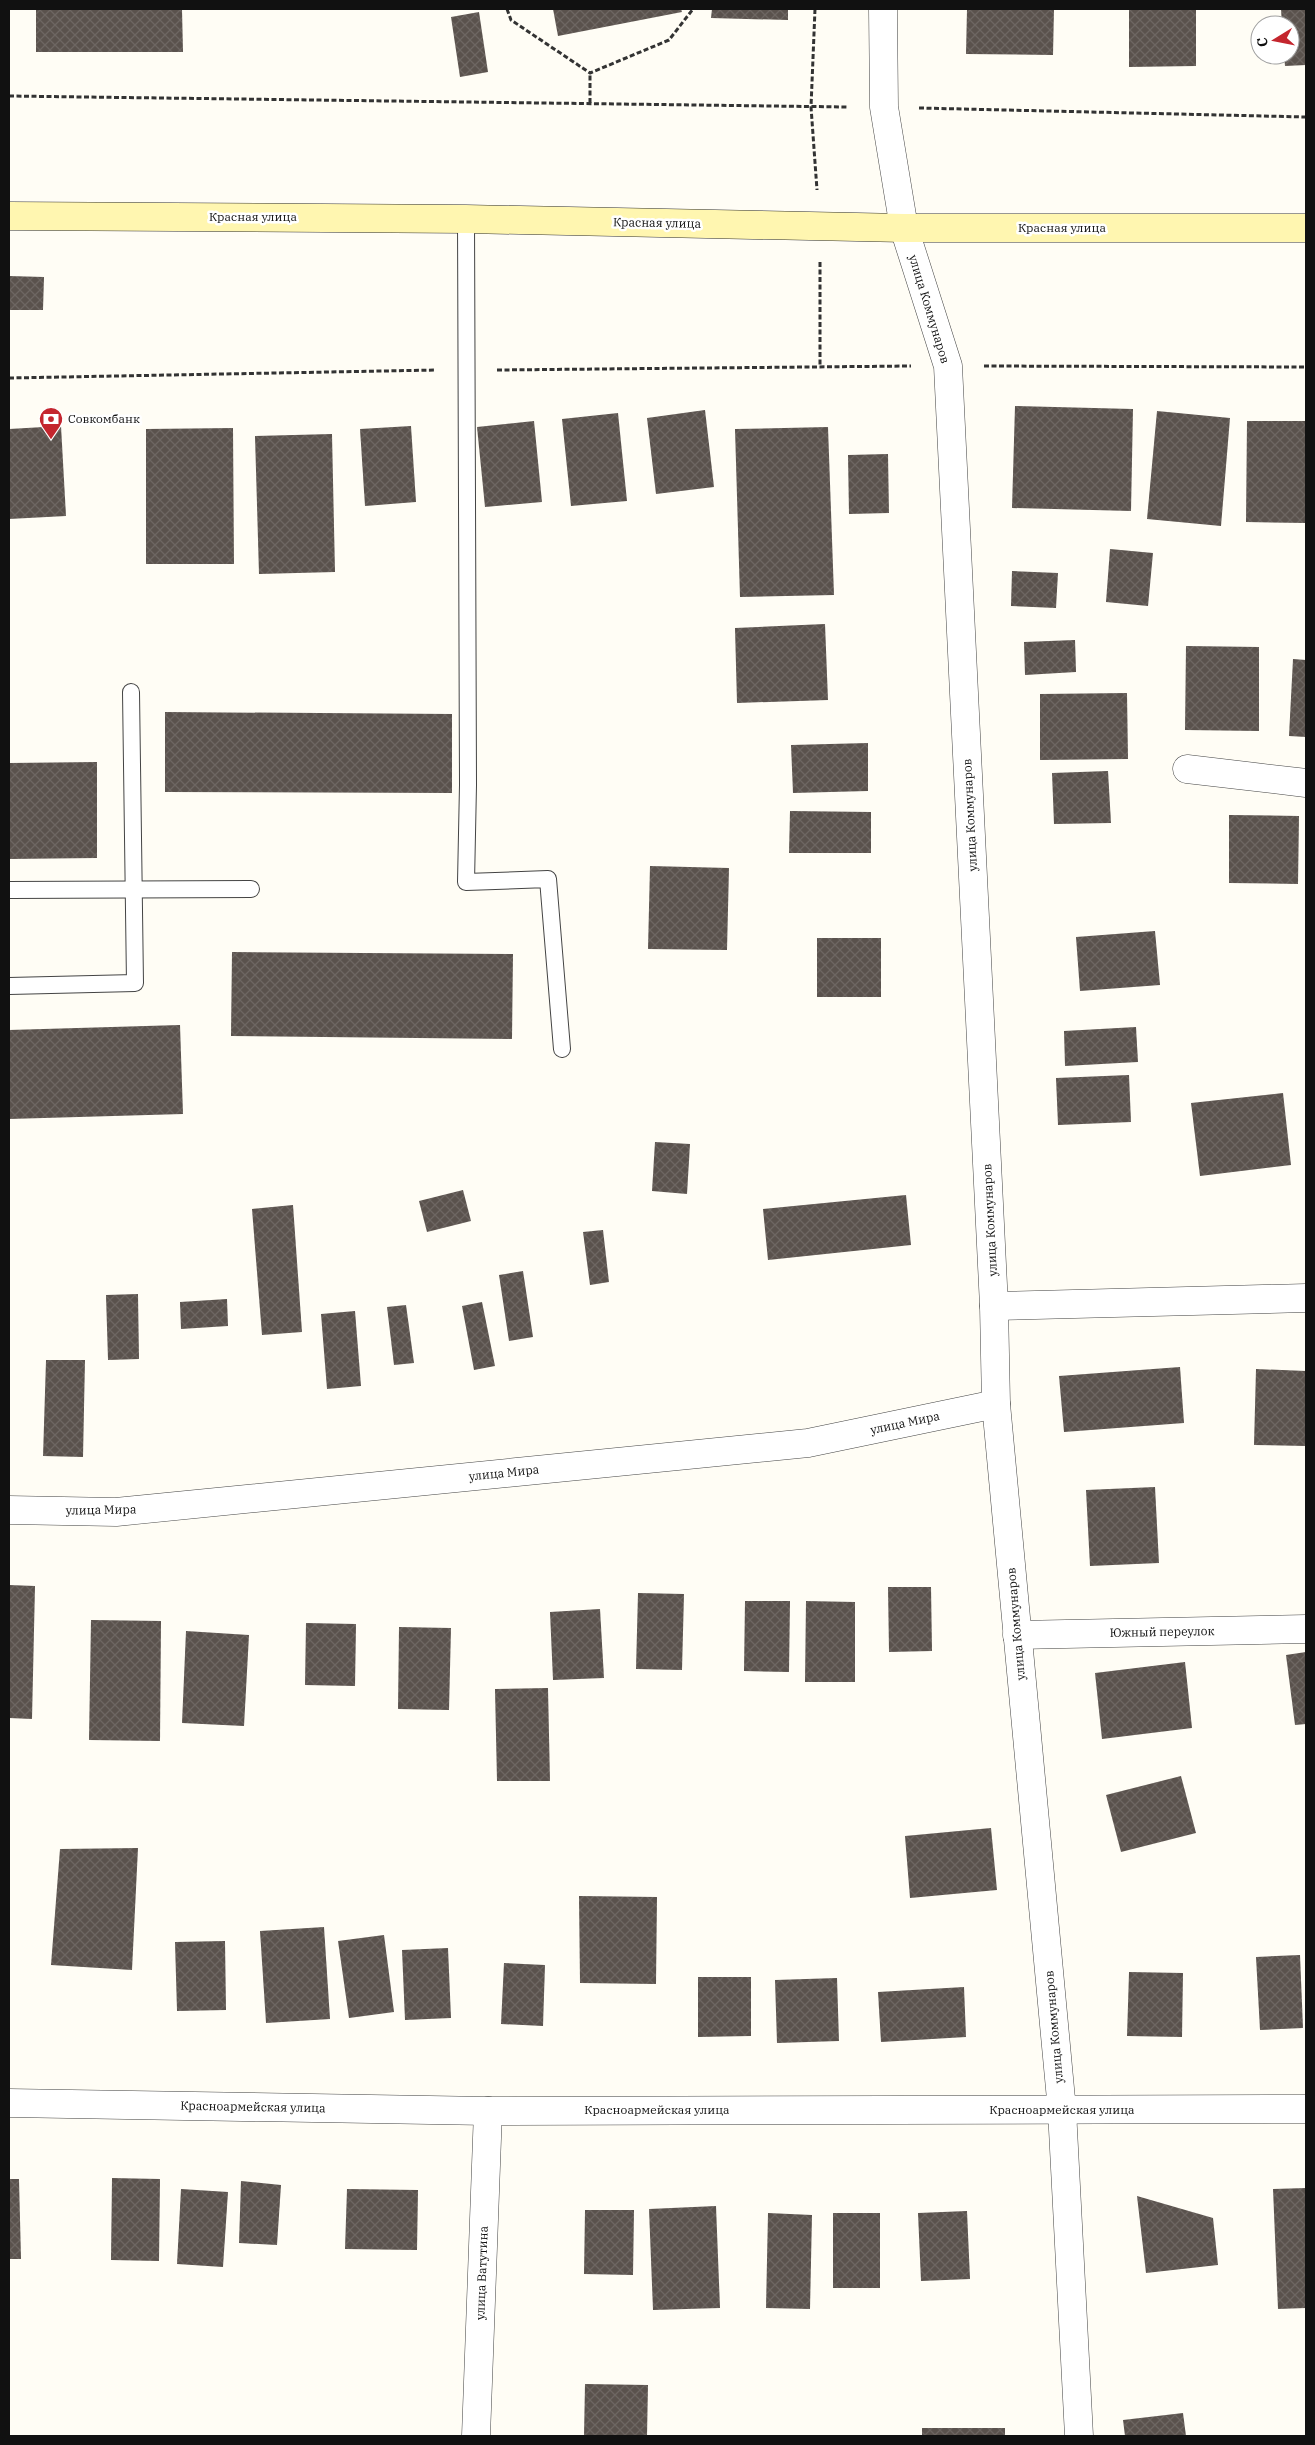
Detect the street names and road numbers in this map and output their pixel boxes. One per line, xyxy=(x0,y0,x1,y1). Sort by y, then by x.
street label: Красная улица xyxy=(209,209,297,224)
street label: Красная улица xyxy=(613,214,702,231)
street label: Красная улица xyxy=(1018,220,1106,235)
street label: улица Коммунаров xyxy=(906,253,953,365)
street label: улица Коммунаров xyxy=(959,758,980,872)
street label: улица Коммунаров xyxy=(979,1163,1000,1277)
street label: улица Мира xyxy=(869,1408,942,1437)
street label: улица Мира xyxy=(468,1461,540,1484)
street label: улица Мира xyxy=(65,1501,137,1518)
street label: улица Коммунаров xyxy=(1003,1567,1028,1681)
street label: Южный переулок xyxy=(1110,1623,1214,1640)
street label: улица Коммунаров xyxy=(1041,1970,1066,2084)
street label: Красноармейская улица xyxy=(180,2098,326,2115)
street label: Красноармейская улица xyxy=(584,2102,730,2117)
street label: Красноармейская улица xyxy=(989,2102,1135,2117)
street label: улица Ватутина xyxy=(472,2225,491,2320)

